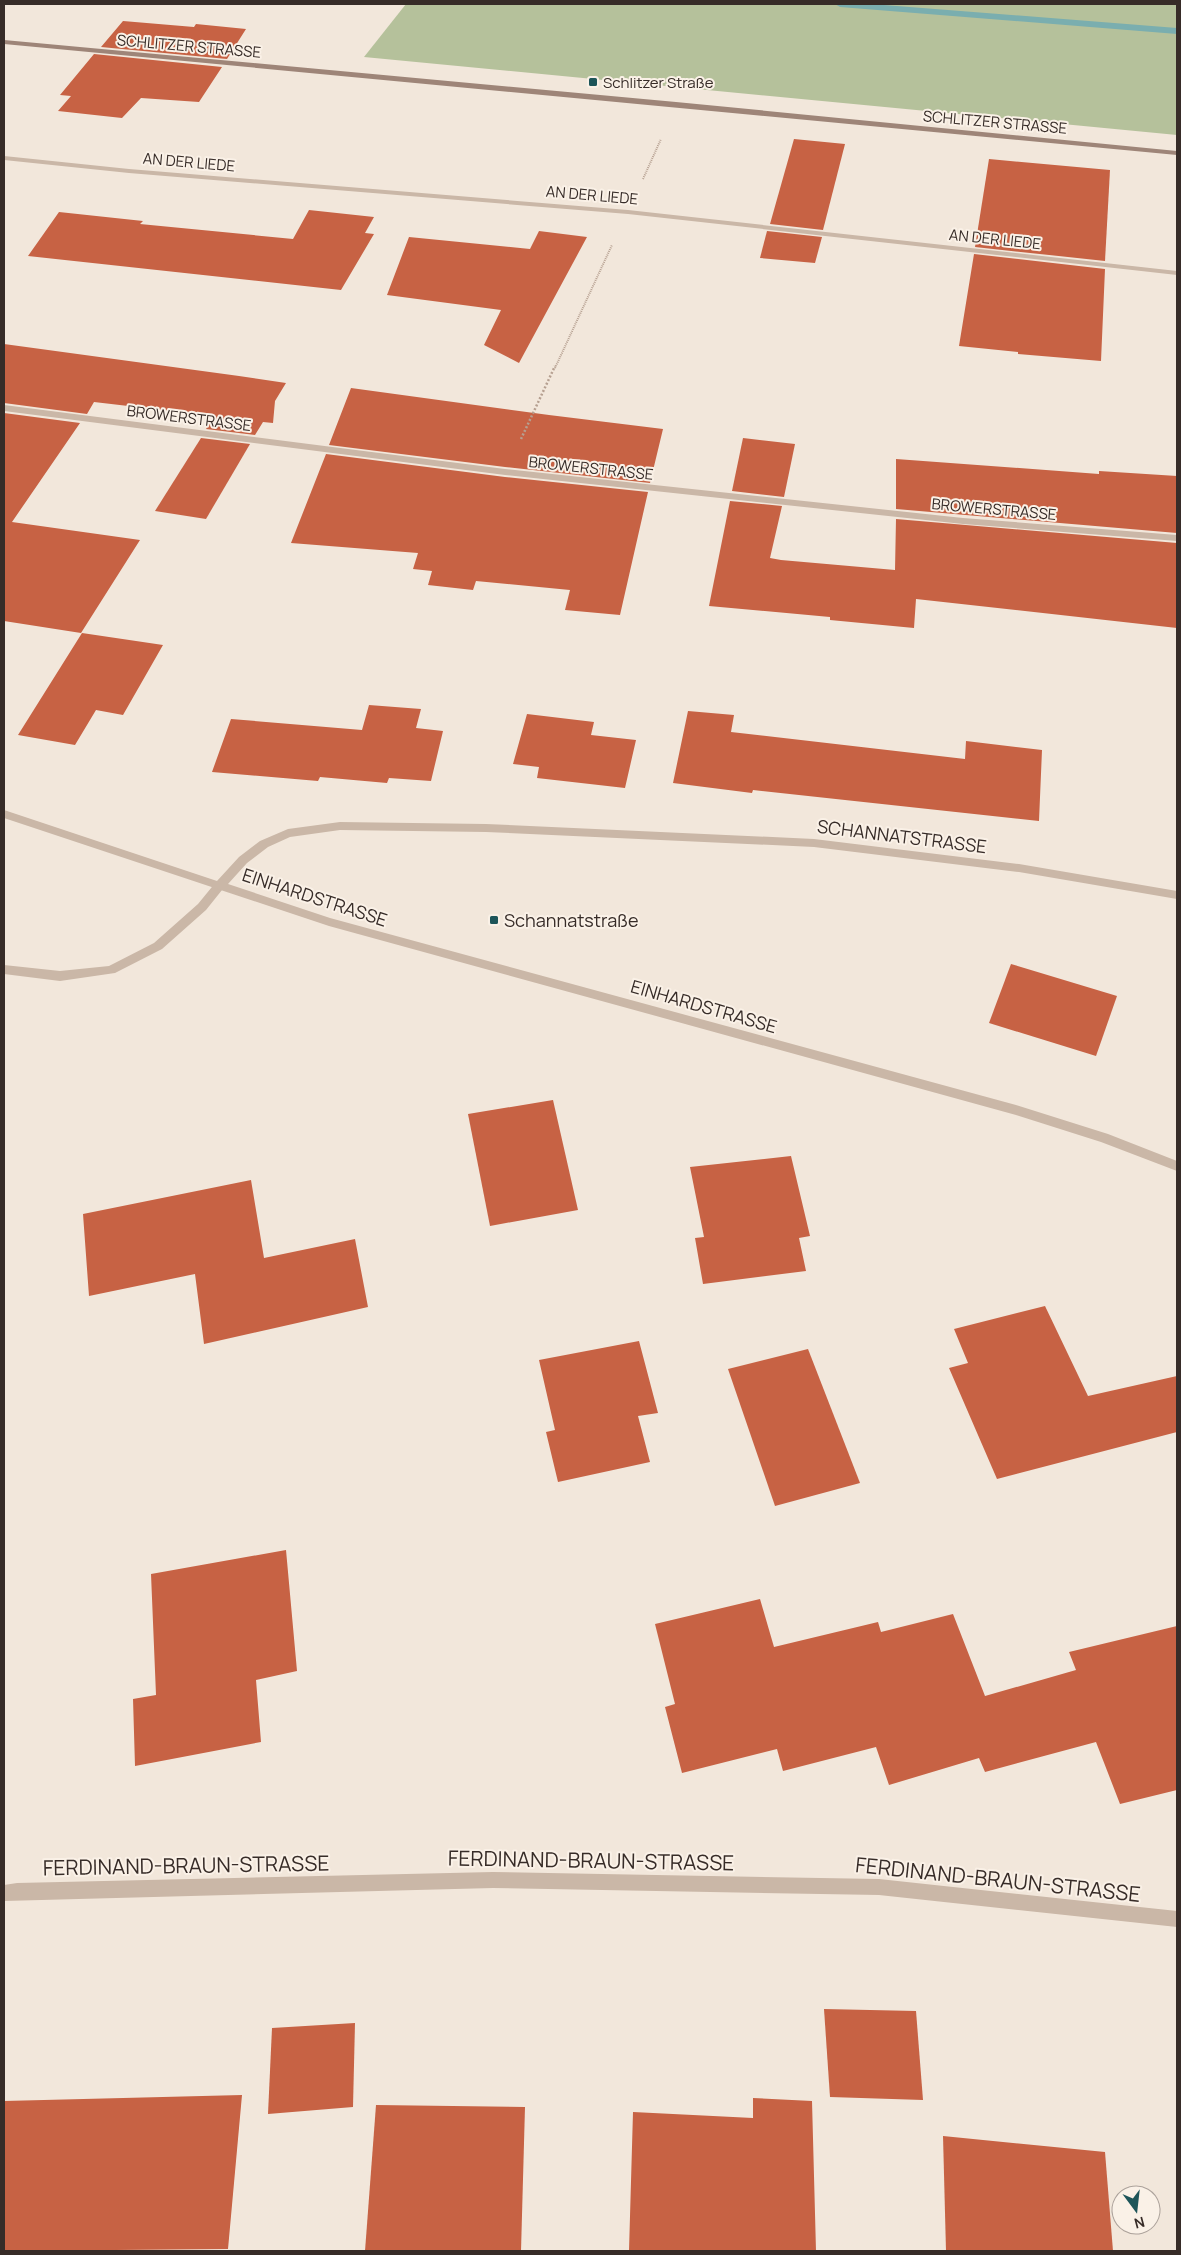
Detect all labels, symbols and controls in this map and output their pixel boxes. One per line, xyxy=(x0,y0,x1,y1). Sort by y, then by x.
street label: SCHLITZER STRASSE xyxy=(116,29,262,63)
place label: Schlitzer Straße xyxy=(603,72,714,93)
marker: Schlitzer Straße xyxy=(587,76,599,88)
street label: SCHLITZER STRASSE xyxy=(922,105,1068,139)
street label: AN DER LIEDE xyxy=(142,148,236,176)
street label: AN DER LIEDE xyxy=(545,181,639,209)
street label: AN DER LIEDE xyxy=(948,224,1042,254)
street label: BROWERSTRASSE xyxy=(126,400,252,436)
street label: BROWERSTRASSE xyxy=(528,451,654,485)
street label: BROWERSTRASSE xyxy=(931,493,1057,525)
street label: SCHANNATSTRASSE xyxy=(816,814,988,858)
street label: EINHARDSTRASSE xyxy=(240,862,390,932)
place label: Schannatstraße xyxy=(504,908,638,932)
marker: Schannatstraße xyxy=(488,914,500,926)
street label: EINHARDSTRASSE xyxy=(628,974,780,1038)
street label: FERDINAND-BRAUN-STRASSE xyxy=(448,1844,734,1876)
street label: FERDINAND-BRAUN-STRASSE xyxy=(43,1849,329,1881)
street label: FERDINAND-BRAUN-STRASSE xyxy=(854,1850,1142,1908)
north arrow xyxy=(1111,2185,1161,2235)
text: N xyxy=(1132,2213,1147,2234)

